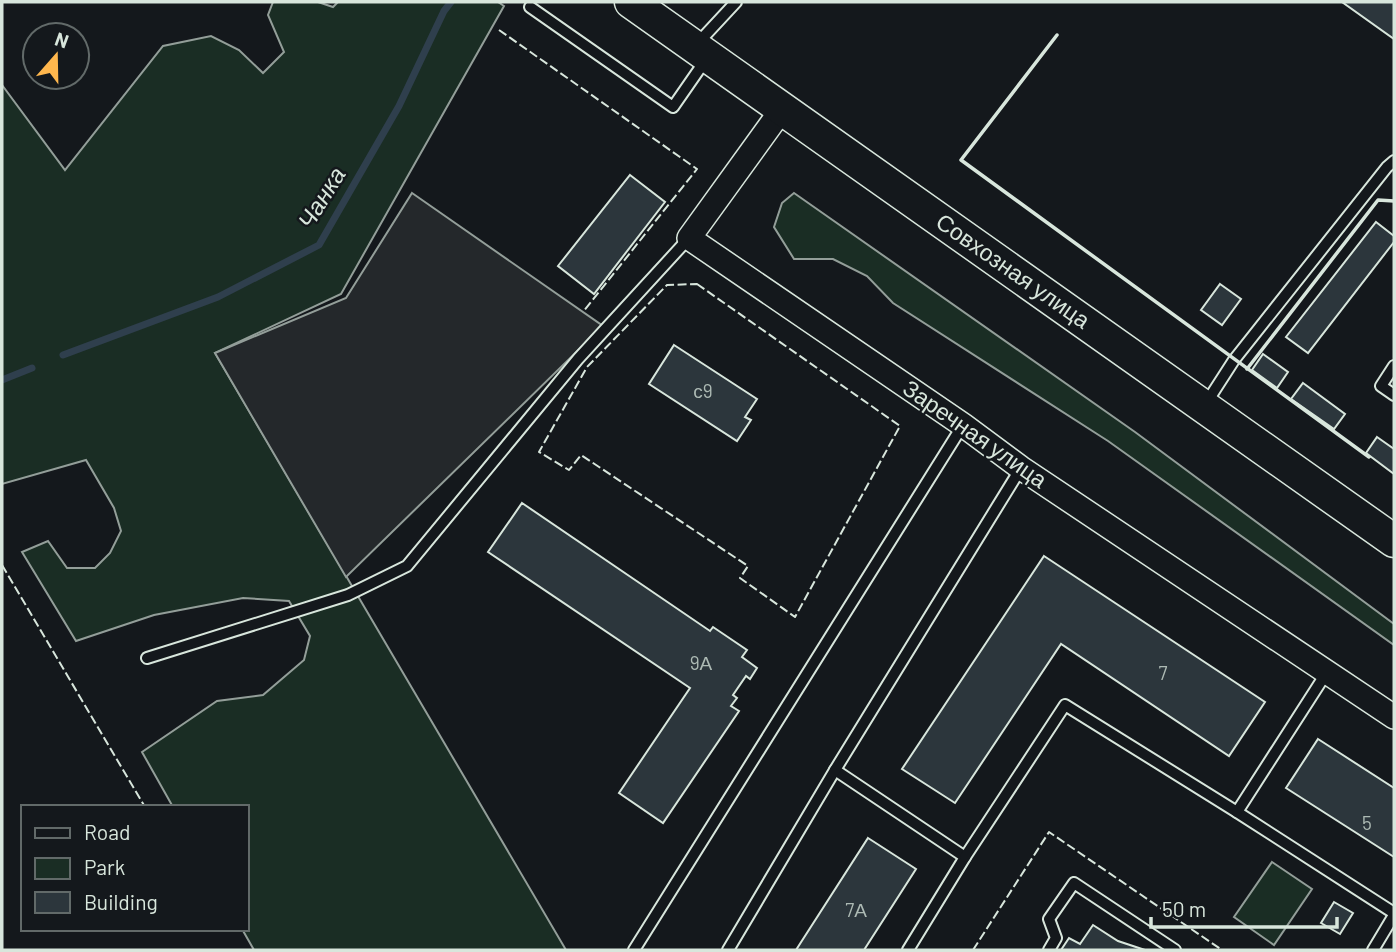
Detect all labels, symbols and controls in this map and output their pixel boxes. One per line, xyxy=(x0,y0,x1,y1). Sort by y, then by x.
north arrow xyxy=(21,21,91,91)
text: N xyxy=(52,27,72,53)
water label: Чанка xyxy=(291,161,351,233)
street label: Совхозная улица xyxy=(931,207,1096,334)
street label: Заречная улица xyxy=(898,373,1053,493)
house number: с9 xyxy=(693,379,713,402)
house number: 9А xyxy=(690,651,713,674)
house number: 7 xyxy=(1159,661,1168,684)
legend xyxy=(21,805,248,931)
house number: 5 xyxy=(1362,811,1372,834)
text: Road xyxy=(84,819,130,844)
text: Park xyxy=(84,854,125,879)
scale bar xyxy=(1151,886,1336,930)
text: Building xyxy=(84,889,158,914)
text: 50 m xyxy=(1162,896,1206,921)
house number: 7А xyxy=(845,898,867,921)

